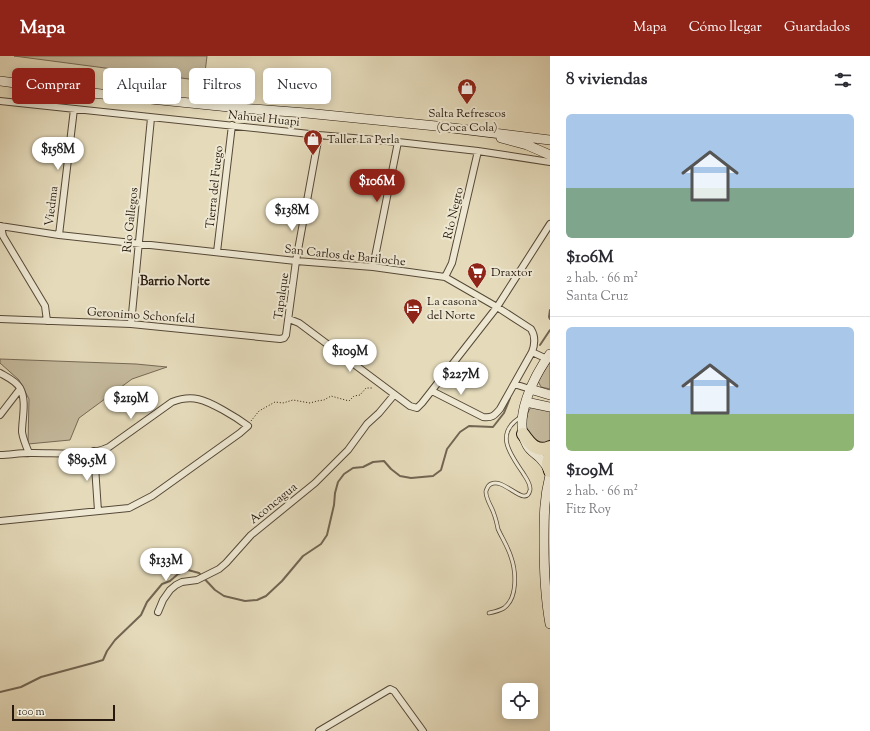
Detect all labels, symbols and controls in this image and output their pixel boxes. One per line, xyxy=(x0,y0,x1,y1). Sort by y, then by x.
text: Mapa xyxy=(20,15,65,42)
text: Mapa xyxy=(633,18,667,38)
text: Cómo llegar xyxy=(689,18,762,38)
text: Guardados xyxy=(784,18,850,38)
chip: Comprar xyxy=(12,68,95,104)
chip: Alquilar xyxy=(103,68,181,104)
chip: Filtros xyxy=(189,68,255,104)
chip: Nuevo xyxy=(263,68,331,104)
text: 8 viviendas xyxy=(566,68,647,92)
icon: filters xyxy=(832,69,854,91)
shop icon: Salta Refrescos (Coca Cola) xyxy=(456,77,478,105)
place label: Salta Refrescos (Coca Cola) xyxy=(428,105,506,137)
street label: Nahuel Huapi xyxy=(227,106,301,132)
shop icon: Taller La Perla xyxy=(302,128,324,156)
place label: Taller La Perla xyxy=(327,131,400,149)
pin: $158M xyxy=(30,137,86,171)
icon: home xyxy=(674,140,746,212)
text: $158M xyxy=(41,141,75,159)
street label: Tierra del Fuego xyxy=(202,144,228,229)
pin: $106M xyxy=(349,169,405,203)
text: $106M xyxy=(359,173,395,191)
street label: Viedma xyxy=(41,185,63,227)
street label: Río Negro xyxy=(439,185,469,241)
street label: Rio Gallegos xyxy=(119,186,143,254)
pin: $138M xyxy=(264,198,320,232)
text: $138M xyxy=(275,202,309,220)
street label: San Carlos de Bariloche xyxy=(283,241,407,271)
text: $106M xyxy=(566,246,614,270)
supermarket icon: Draxtor xyxy=(466,261,488,289)
place label: Draxtor xyxy=(491,264,533,282)
text: 2 hab. · 66 m² xyxy=(566,270,638,288)
street label: Tapalque xyxy=(270,271,294,321)
district label: Barrio Norte xyxy=(140,273,210,291)
text: Santa Cruz xyxy=(566,288,628,306)
place label: La casona del Norte xyxy=(427,293,478,325)
hotel icon: La casona del Norte xyxy=(402,297,424,325)
street label: Geronimo Schonfeld xyxy=(86,303,196,329)
pin: $109M xyxy=(322,339,378,373)
text: $109M xyxy=(332,343,368,361)
icon: home xyxy=(674,353,746,425)
pin: $227M xyxy=(433,362,489,396)
text: $227M xyxy=(442,366,480,384)
pin: $219M xyxy=(103,386,159,420)
text: $219M xyxy=(113,390,149,408)
pin: $89.5M xyxy=(54,448,120,482)
text: $89.5M xyxy=(67,452,107,470)
text: $109M xyxy=(566,459,614,483)
street label: Aconcagua xyxy=(246,478,302,529)
text: 2 hab. · 66 m² xyxy=(566,483,638,501)
text: Fitz Roy xyxy=(566,501,611,519)
pin: $133M xyxy=(138,548,194,582)
text: $133M xyxy=(149,552,183,570)
map controls xyxy=(502,683,538,719)
button: locate xyxy=(502,683,538,719)
scale bar xyxy=(12,703,115,722)
text: 100 m xyxy=(18,704,45,720)

